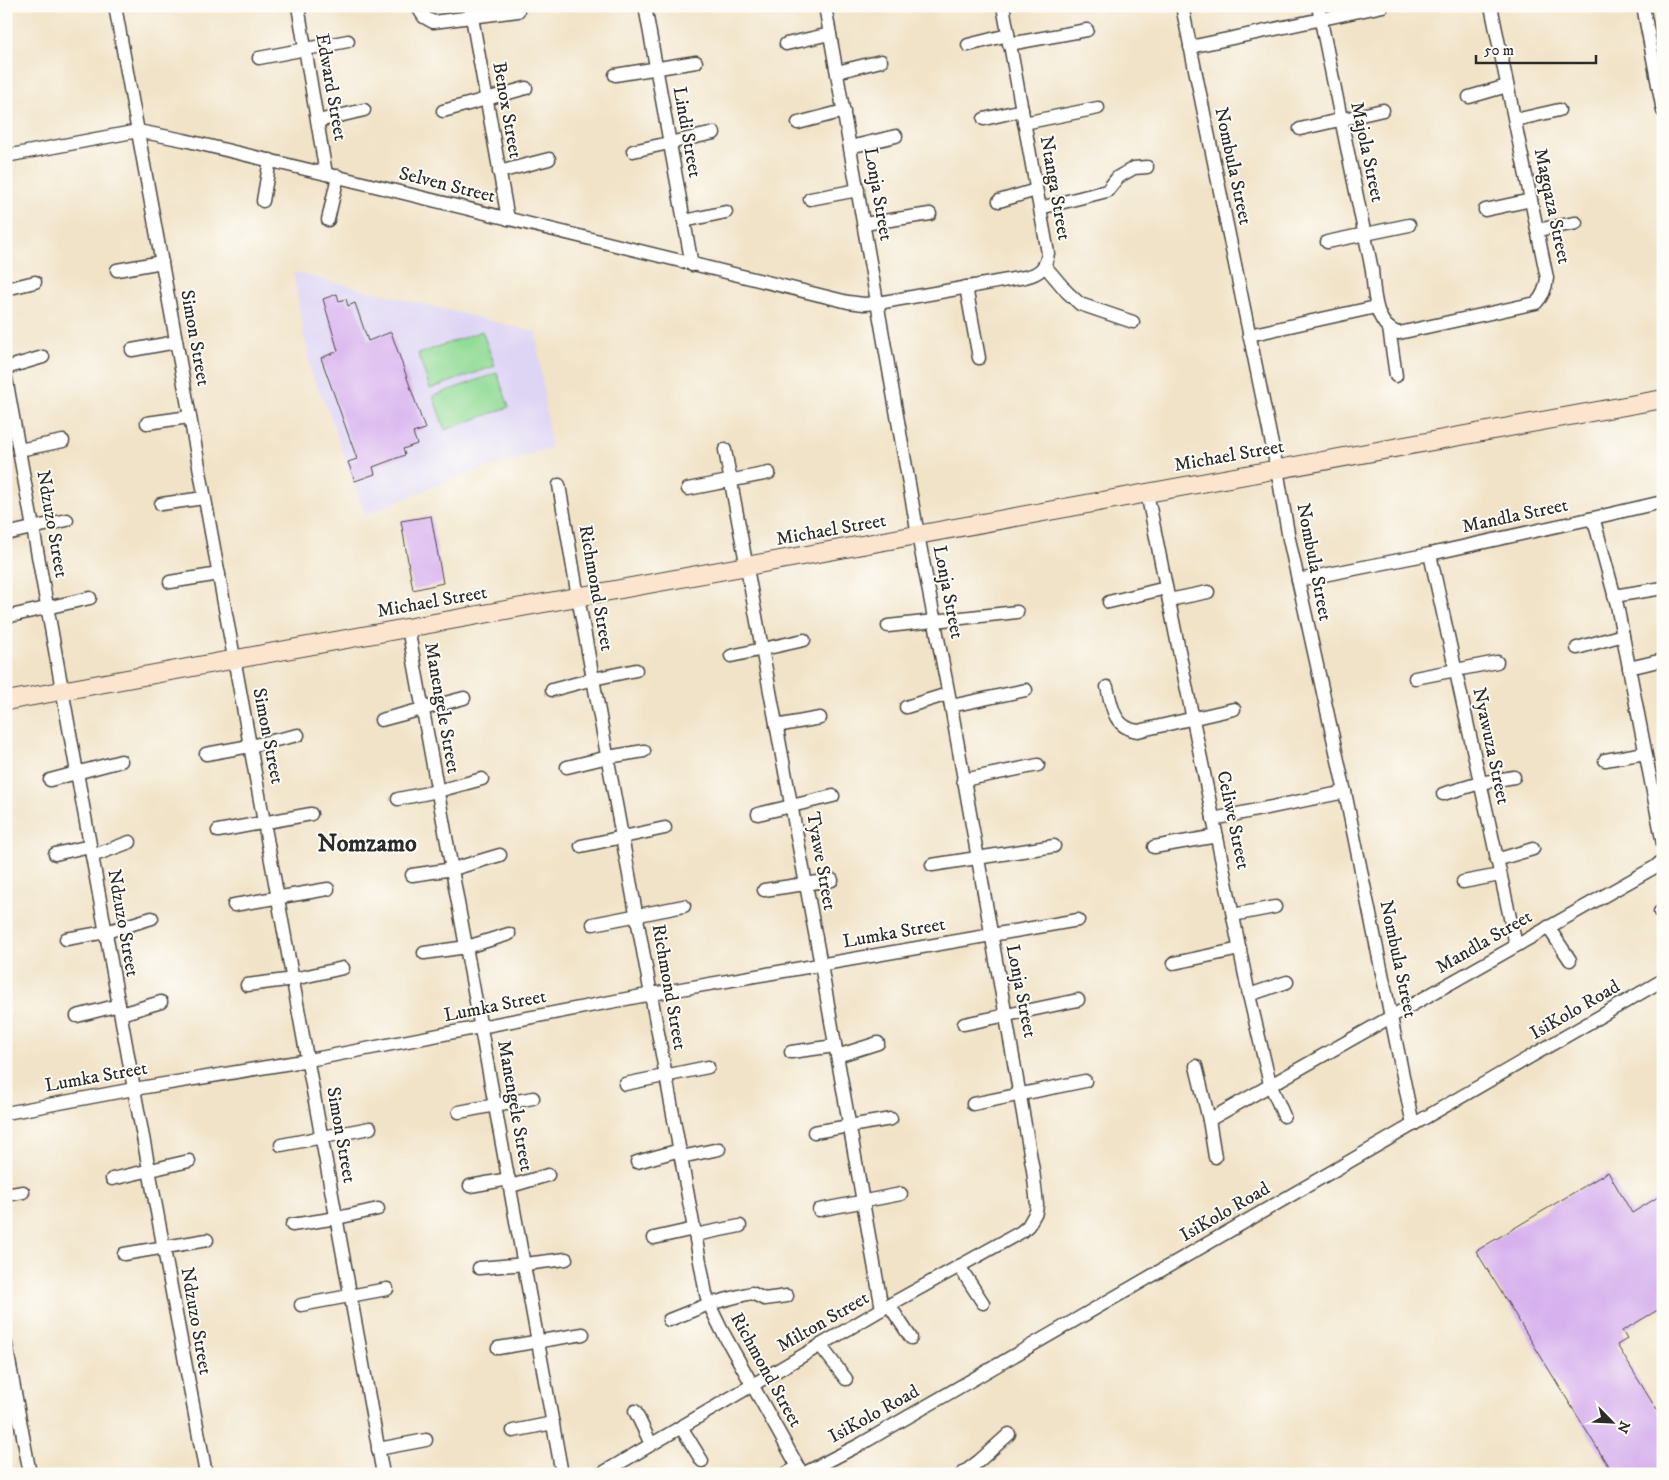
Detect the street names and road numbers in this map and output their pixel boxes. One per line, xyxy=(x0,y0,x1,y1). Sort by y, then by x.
street label: Edward Street xyxy=(310,32,352,142)
street label: Benox Street xyxy=(487,60,527,160)
street label: Lindi Street xyxy=(668,85,706,179)
street label: Majola Street xyxy=(1345,100,1389,204)
street label: Nombula Street xyxy=(1209,105,1257,227)
street label: Ntanga Street xyxy=(1035,134,1075,242)
street label: Lonja Street xyxy=(858,145,898,243)
street label: Magqaza Street xyxy=(1528,146,1575,266)
street label: Selven Street xyxy=(396,162,498,208)
street label: Simon Street xyxy=(175,288,215,388)
street label: Michael Street xyxy=(1172,435,1286,477)
street label: Ndzuzo Street xyxy=(31,469,73,579)
street label: Mandla Street xyxy=(1460,494,1570,538)
street label: Nombula Street xyxy=(1291,501,1337,623)
street label: Michael Street xyxy=(774,509,888,551)
street label: Richmond Street xyxy=(574,523,618,653)
street label: Lonja Street xyxy=(928,543,968,641)
street label: Michael Street xyxy=(375,581,489,623)
street label: Manengele Street xyxy=(419,641,465,775)
street label: Simon Street xyxy=(247,686,289,786)
street label: Nyawuza Street xyxy=(1467,686,1515,806)
street label: Celiwe Street xyxy=(1211,769,1255,871)
street label: Tyawe Street xyxy=(801,810,841,912)
street label: Ndzuzo Street xyxy=(102,868,144,978)
street label: Nombula Street xyxy=(1374,898,1422,1020)
street label: Mandla Street xyxy=(1432,905,1536,979)
street label: Lumka Street xyxy=(841,913,947,953)
street label: Richmond Street xyxy=(647,922,691,1052)
street label: Lonja Street xyxy=(1001,942,1041,1040)
street label: IsiKolo Road xyxy=(1526,975,1624,1045)
street label: Lumka Street xyxy=(442,985,548,1027)
street label: Manengele Street xyxy=(492,1039,538,1173)
street label: Lumka Street xyxy=(43,1057,149,1097)
street label: Simon Street xyxy=(321,1085,361,1185)
street label: IsiKolo Road xyxy=(1176,1177,1274,1247)
street label: Ndzuzo Street xyxy=(175,1266,217,1376)
street label: Milton Street xyxy=(773,1286,873,1358)
street label: Richmond Street xyxy=(725,1309,807,1431)
street label: IsiKolo Road xyxy=(825,1380,924,1448)

